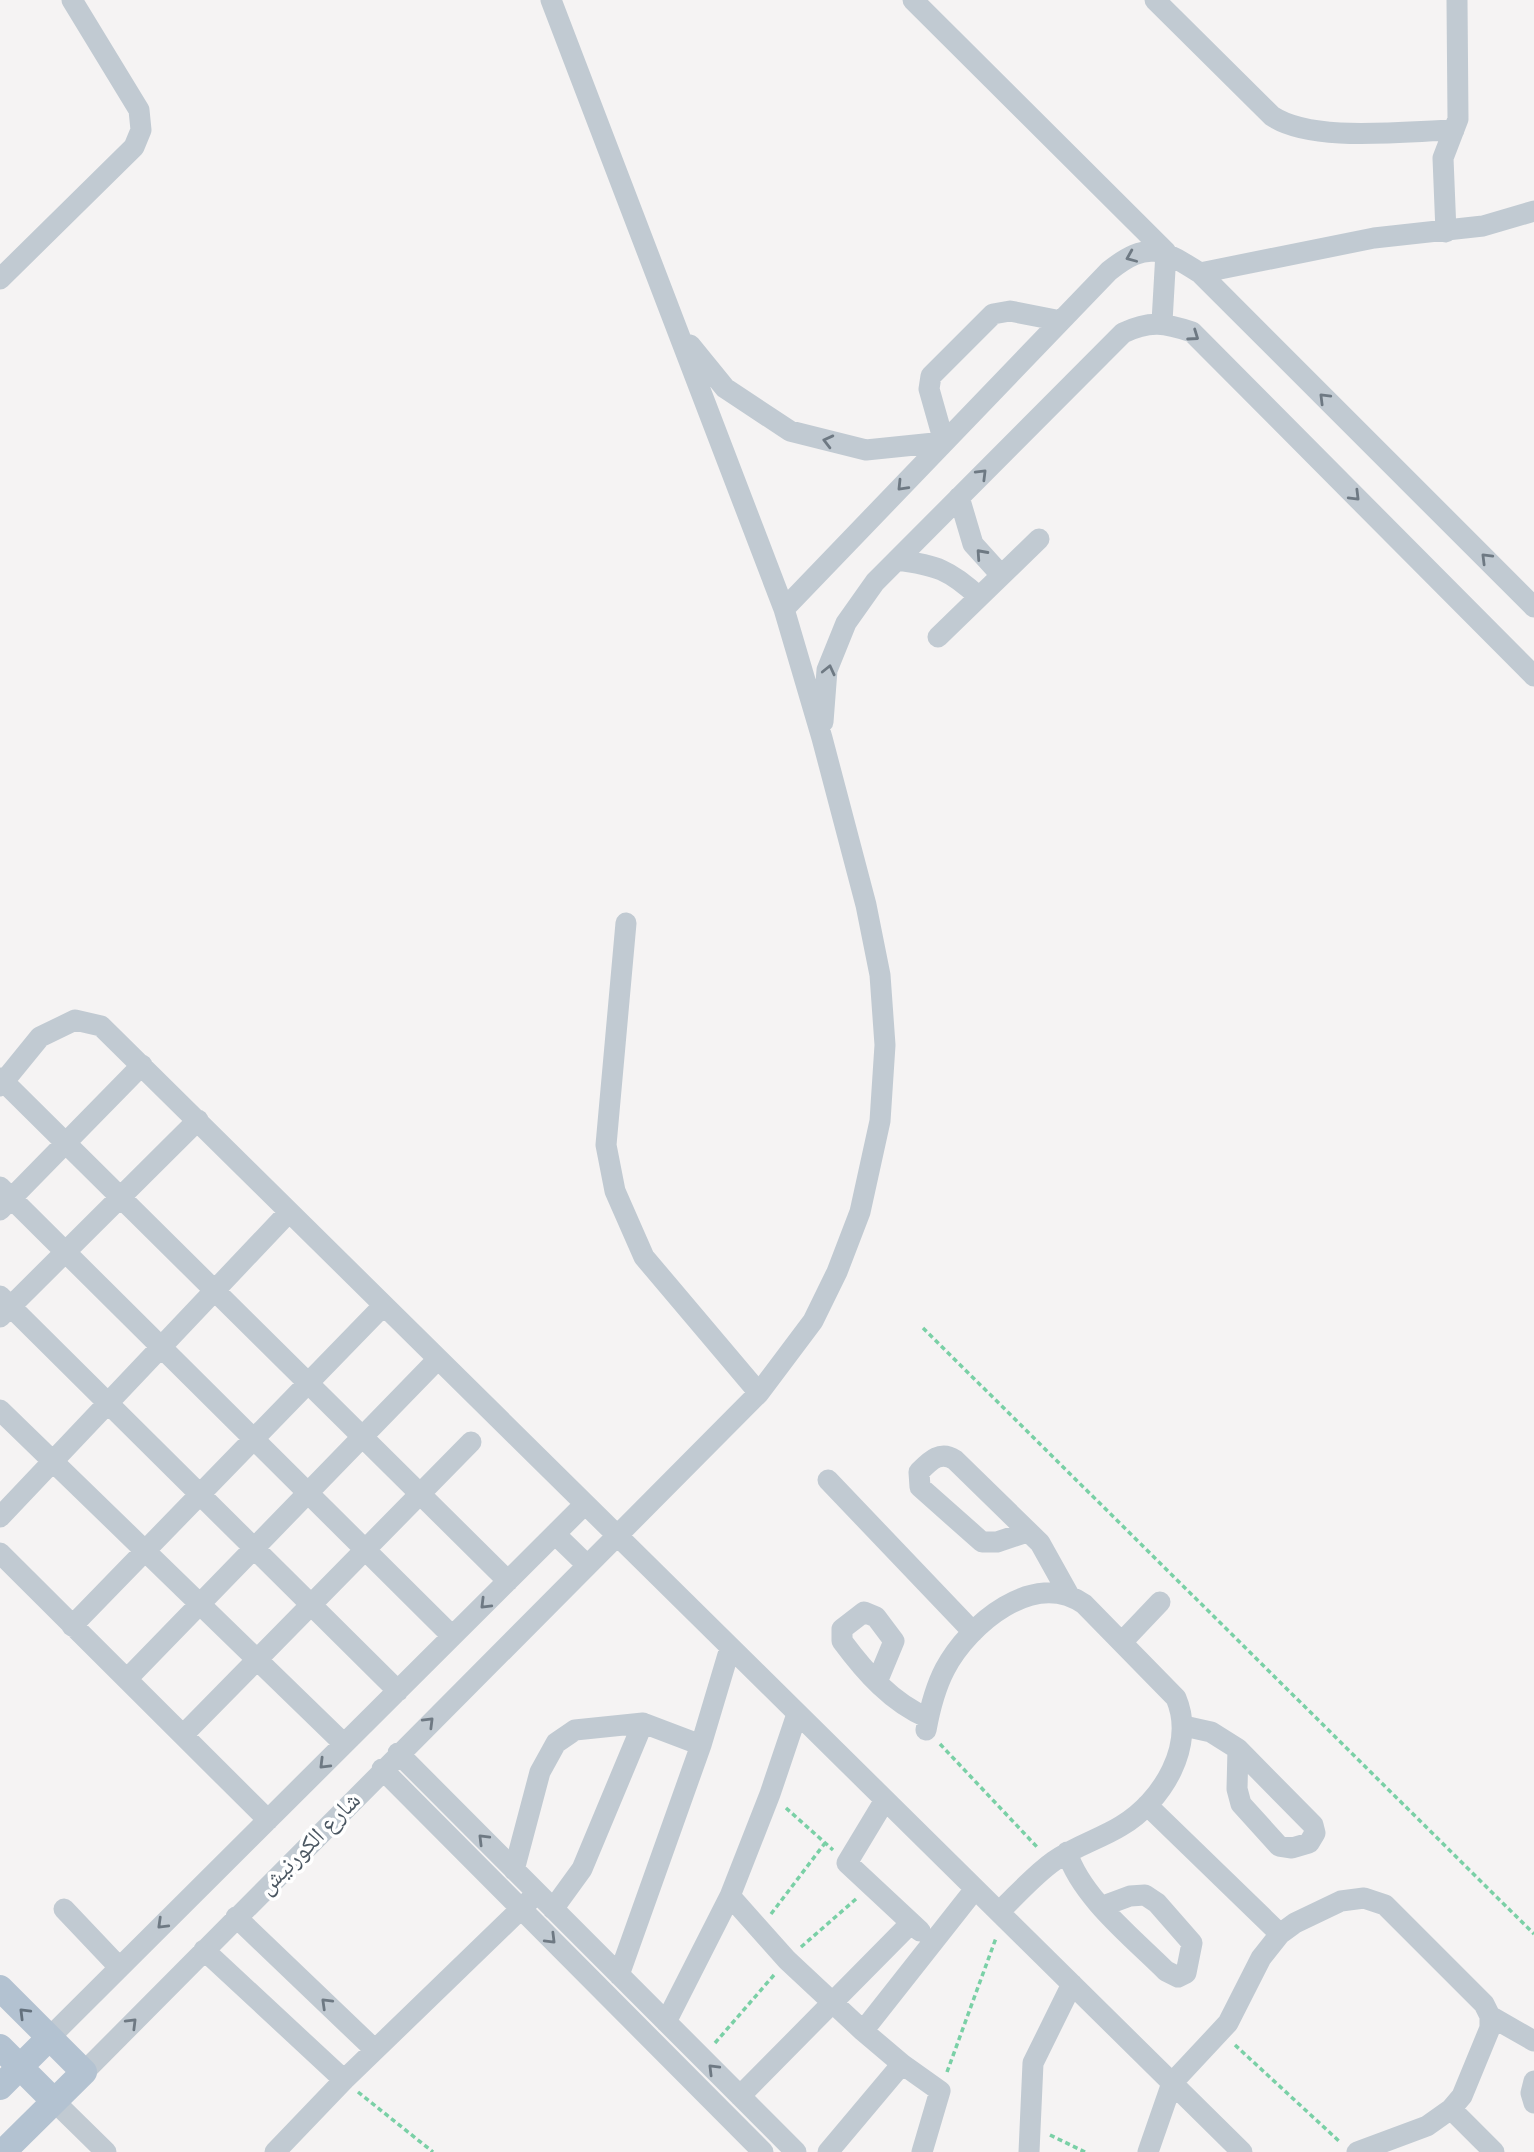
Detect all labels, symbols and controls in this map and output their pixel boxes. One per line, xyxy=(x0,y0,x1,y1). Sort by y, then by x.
one-way arrow xyxy=(1126,249,1139,263)
one-way arrow xyxy=(1186,328,1198,340)
one-way arrow xyxy=(1320,393,1333,406)
one-way arrow xyxy=(822,434,834,449)
one-way arrow xyxy=(973,470,986,483)
one-way arrow xyxy=(897,478,910,491)
one-way arrow xyxy=(1346,487,1359,500)
one-way arrow xyxy=(977,549,989,562)
one-way arrow xyxy=(1481,554,1494,567)
one-way arrow xyxy=(821,664,835,676)
one-way arrow xyxy=(480,1595,493,1608)
one-way arrow xyxy=(421,1717,434,1730)
one-way arrow xyxy=(319,1756,332,1769)
street label: شارع الكورنيش xyxy=(252,1786,367,1901)
one-way arrow xyxy=(478,1834,491,1847)
one-way arrow xyxy=(157,1916,170,1929)
one-way arrow xyxy=(543,1931,555,1943)
one-way arrow xyxy=(321,1999,334,2011)
one-way arrow xyxy=(20,2008,33,2021)
one-way arrow xyxy=(123,2018,136,2031)
one-way arrow xyxy=(709,2065,721,2077)

